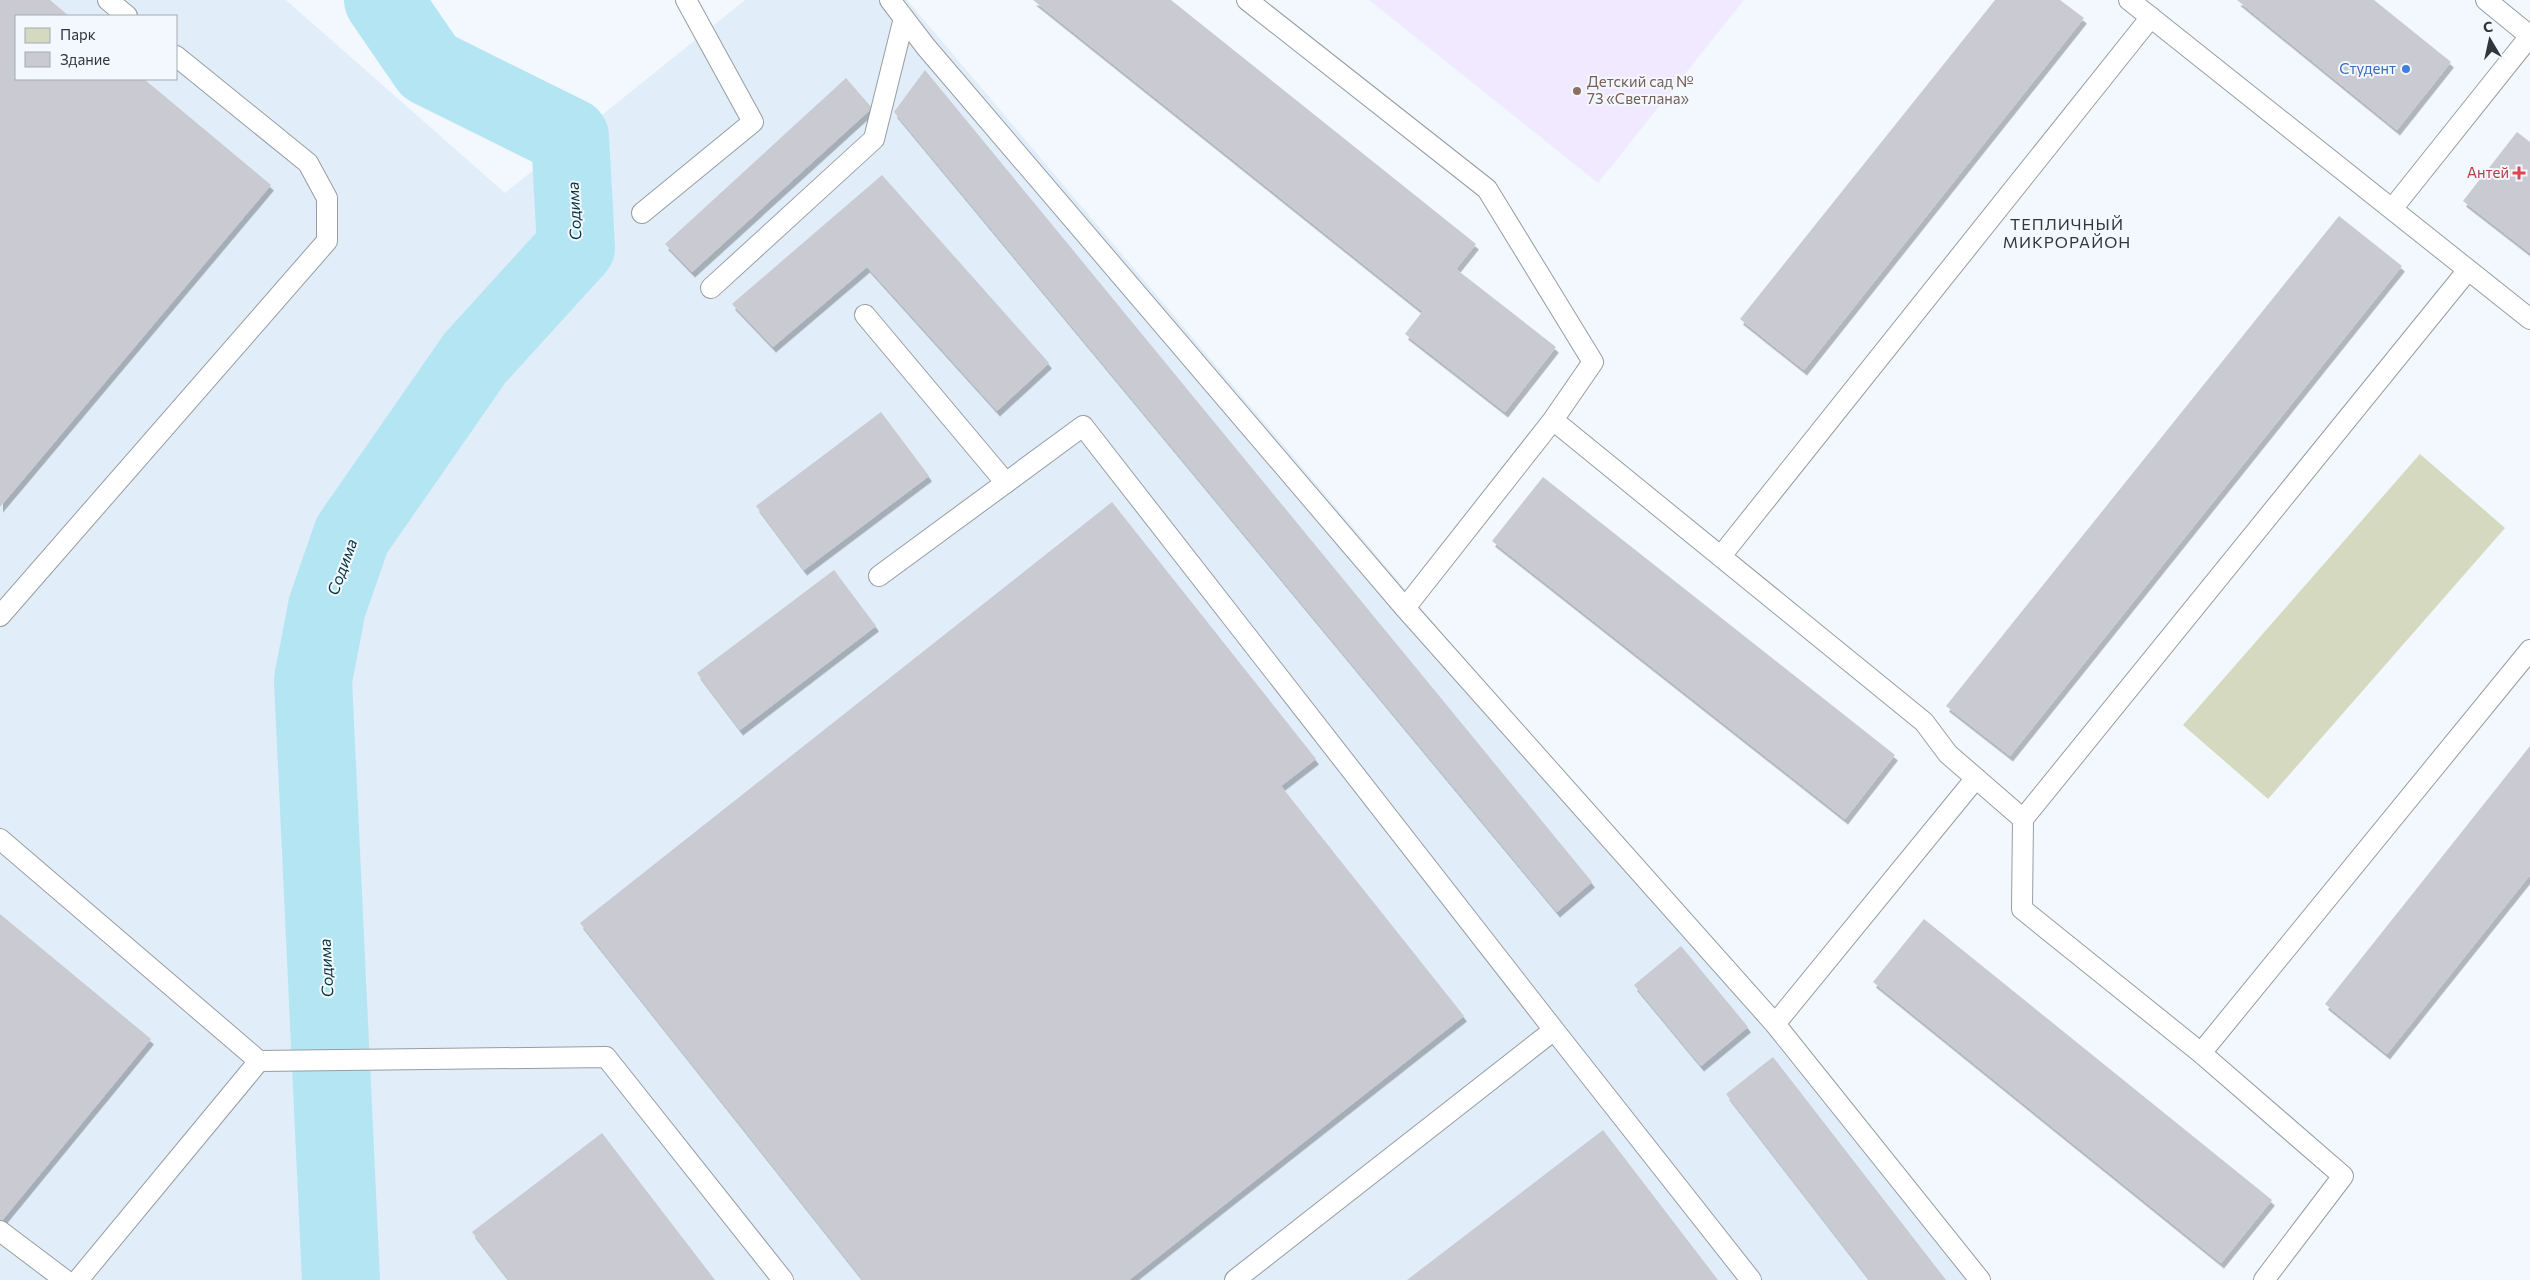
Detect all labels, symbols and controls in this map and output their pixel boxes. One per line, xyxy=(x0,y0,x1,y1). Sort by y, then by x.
legend xyxy=(15,15,178,80)
north arrow xyxy=(2465,15,2515,65)
text: С xyxy=(2482,18,2494,36)
text: Парк xyxy=(60,25,96,43)
text: Здание xyxy=(60,50,110,68)
place label: Студент xyxy=(2339,59,2396,77)
marker: Студент xyxy=(2400,63,2412,75)
place label: Детский сад № 73 «Светлана» xyxy=(1587,72,1694,107)
marker: Детский сад № 73 «Светлана» xyxy=(1571,85,1583,97)
place label: Антей xyxy=(2467,163,2509,181)
marker: Антей xyxy=(2513,167,2525,179)
water label: Содима xyxy=(562,181,585,241)
district label: ТЕПЛИЧНЫЙ МИКРОРАЙОН xyxy=(2003,214,2131,251)
water label: Содима xyxy=(323,536,360,598)
water label: Содима xyxy=(314,938,337,998)

